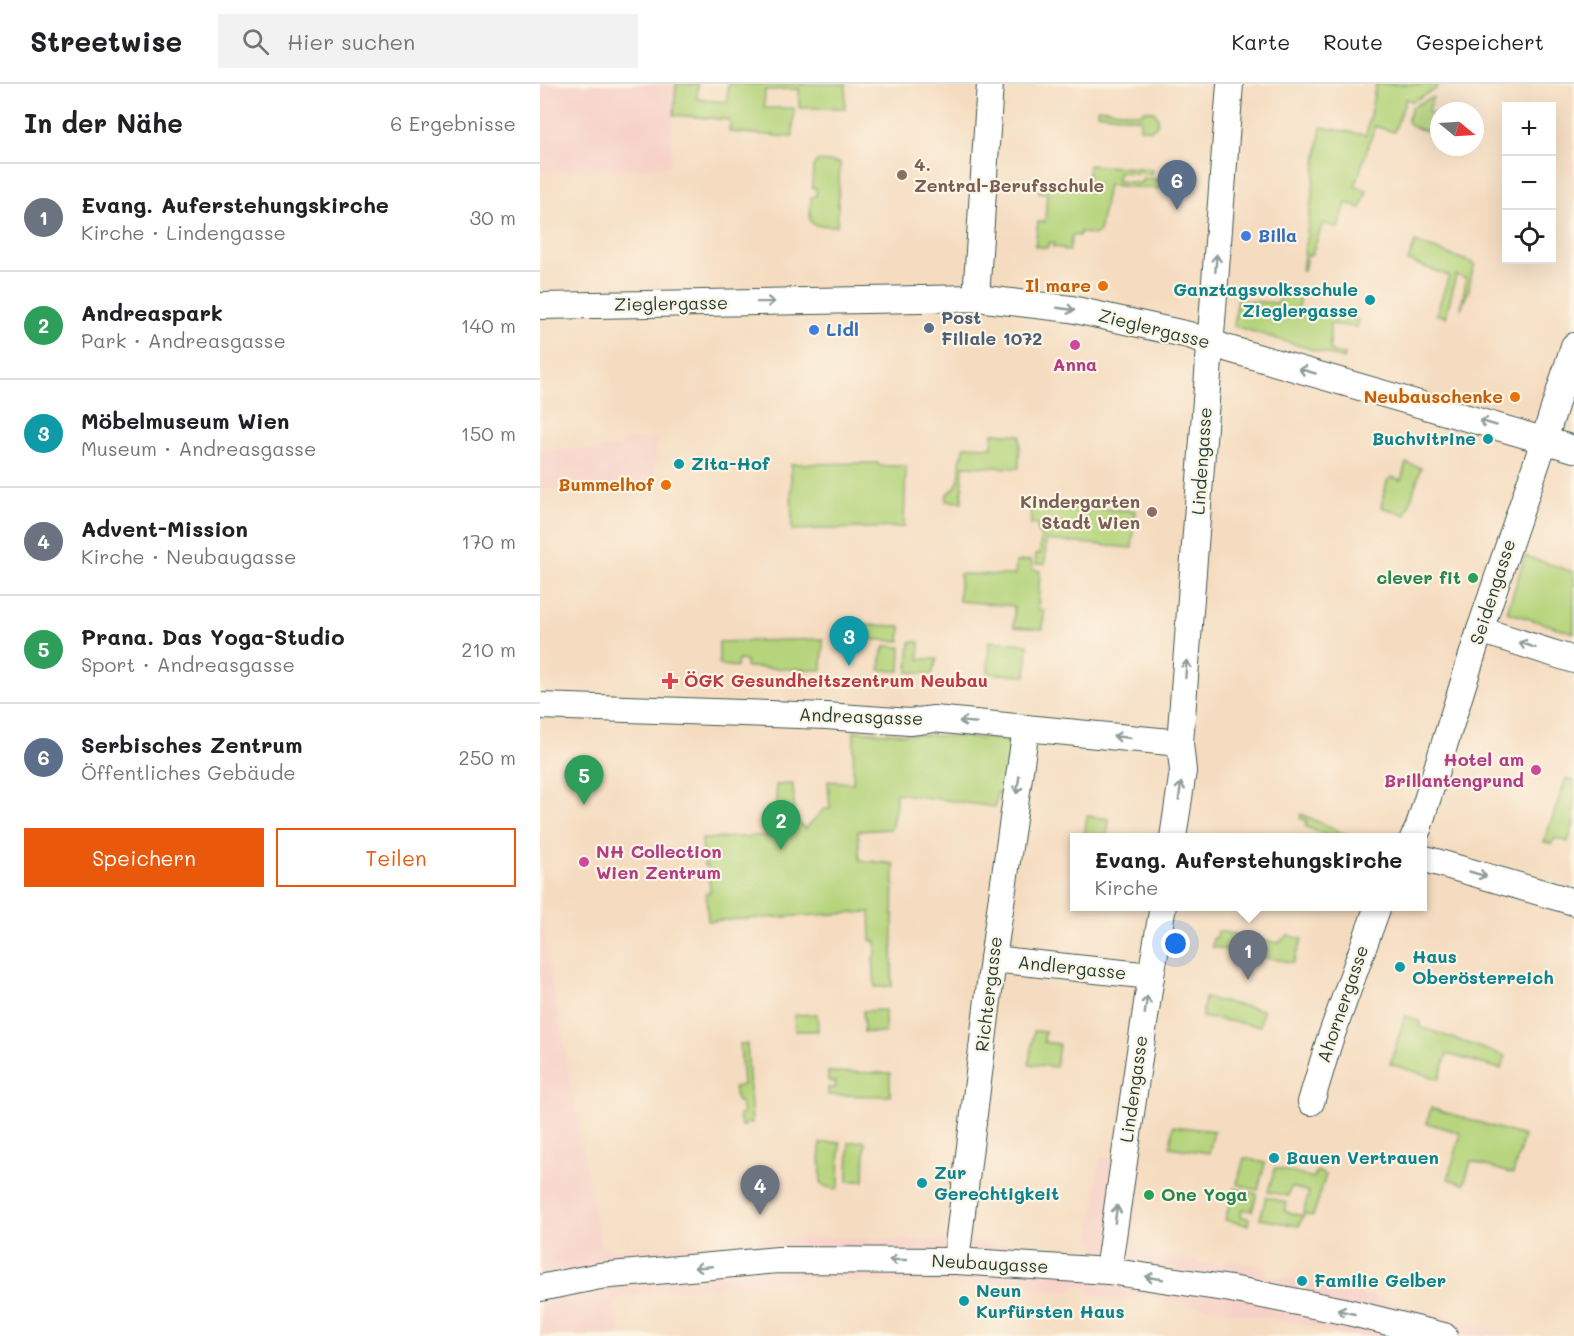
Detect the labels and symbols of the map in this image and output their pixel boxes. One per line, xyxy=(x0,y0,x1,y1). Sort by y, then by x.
north arrow xyxy=(1430,102,1484,156)
place label: 4. Zentral-Berufsschule xyxy=(914,152,1105,197)
pin: 6 xyxy=(1158,160,1196,210)
marker: 4. Zentral-Berufsschule xyxy=(895,168,909,182)
place label: Billa xyxy=(1258,223,1297,247)
marker: Billa xyxy=(1239,229,1253,243)
one-way arrow xyxy=(1211,253,1222,273)
place label: Il mare xyxy=(1025,273,1091,297)
place label: Ganztagsvolksschule Zieglergasse xyxy=(1173,277,1358,322)
marker: Il mare xyxy=(1096,279,1110,293)
street label: Zieglergasse xyxy=(614,290,728,316)
marker: Ganztagsvolksschule Zieglergasse xyxy=(1363,293,1377,307)
one-way arrow xyxy=(756,296,776,308)
one-way arrow xyxy=(1055,303,1075,314)
street label: Zieglergasse xyxy=(1096,303,1213,353)
place label: Post Filiale 1072 xyxy=(941,305,1042,350)
place label: Lidl xyxy=(826,317,859,341)
marker: Post Filiale 1072 xyxy=(922,321,936,335)
marker: Lidl xyxy=(807,323,821,337)
marker: Anna xyxy=(1068,338,1082,352)
place label: Anna xyxy=(1053,352,1097,376)
one-way arrow xyxy=(1298,365,1317,376)
place label: Neubauschenke xyxy=(1364,384,1503,408)
marker: Neubauschenke xyxy=(1508,390,1522,404)
street label: Lindengasse xyxy=(1185,406,1217,516)
one-way arrow xyxy=(1479,417,1498,428)
place label: Buchvitrine xyxy=(1372,426,1476,450)
marker: Buchvitrine xyxy=(1481,432,1495,446)
place label: Zita-Hof xyxy=(691,451,770,475)
marker: Zita-Hof xyxy=(672,457,686,471)
place label: Bummelhof xyxy=(558,472,654,496)
marker: Bummelhof xyxy=(659,478,673,492)
place label: Kindergarten Stadt Wien xyxy=(1020,489,1140,534)
marker: Kindergarten Stadt Wien xyxy=(1145,505,1159,519)
street label: Seidengasse xyxy=(1464,536,1520,648)
place label: clever fit xyxy=(1377,565,1461,589)
marker: clever fit xyxy=(1466,571,1480,585)
pin: 3 xyxy=(830,616,868,666)
one-way arrow xyxy=(1518,639,1537,650)
one-way arrow xyxy=(1181,660,1192,680)
place label: ÖGK Gesundheitszentrum Neubau xyxy=(684,668,988,692)
marker: ÖGK Gesundheitszentrum Neubau xyxy=(661,672,679,690)
street label: Andreasgasse xyxy=(799,702,924,730)
one-way arrow xyxy=(958,716,978,727)
one-way arrow xyxy=(1113,732,1133,743)
place label: Hotel am Brillantengrund xyxy=(1384,747,1524,792)
pin: 5 xyxy=(564,756,603,805)
marker: Hotel am Brillantengrund xyxy=(1529,763,1543,777)
one-way arrow xyxy=(1012,775,1023,795)
one-way arrow xyxy=(1175,781,1186,801)
pin: 2 xyxy=(762,800,800,850)
place label: NH Collection Wien Zentrum xyxy=(596,839,721,884)
marker: NH Collection Wien Zentrum xyxy=(577,855,591,869)
one-way arrow xyxy=(1468,869,1487,880)
your location xyxy=(1161,929,1190,958)
pin: 1 xyxy=(1228,930,1268,980)
street label: Richtergasse xyxy=(969,935,1007,1053)
street label: Ahornergasse xyxy=(1311,942,1373,1066)
place label: Haus Oberösterreich xyxy=(1412,944,1554,989)
street label: Andlergasse xyxy=(1017,949,1127,985)
marker: Haus Oberösterreich xyxy=(1393,960,1407,974)
one-way arrow xyxy=(1141,996,1152,1016)
street label: Lindengasse xyxy=(1114,1034,1152,1144)
place label: Bauen Vertrauen xyxy=(1286,1145,1439,1169)
marker: Bauen Vertrauen xyxy=(1267,1151,1281,1165)
place label: Zur Gerechtigkeit xyxy=(934,1160,1059,1205)
pin: 4 xyxy=(740,1166,780,1215)
marker: Zur Gerechtigkeit xyxy=(915,1176,929,1190)
place label: One Yoga xyxy=(1161,1182,1248,1206)
marker: One Yoga xyxy=(1142,1188,1156,1202)
one-way arrow xyxy=(1111,1204,1122,1224)
street label: Neubaugasse xyxy=(931,1248,1049,1278)
one-way arrow xyxy=(888,1254,908,1266)
one-way arrow xyxy=(693,1262,713,1273)
place label: Familie Gelber xyxy=(1314,1268,1446,1292)
one-way arrow xyxy=(1145,1272,1165,1283)
marker: Familie Gelber xyxy=(1295,1274,1309,1288)
place label: Neun Kurfürsten Haus xyxy=(976,1278,1124,1323)
marker: Neun Kurfürsten Haus xyxy=(957,1294,971,1308)
one-way arrow xyxy=(1337,1306,1356,1317)

